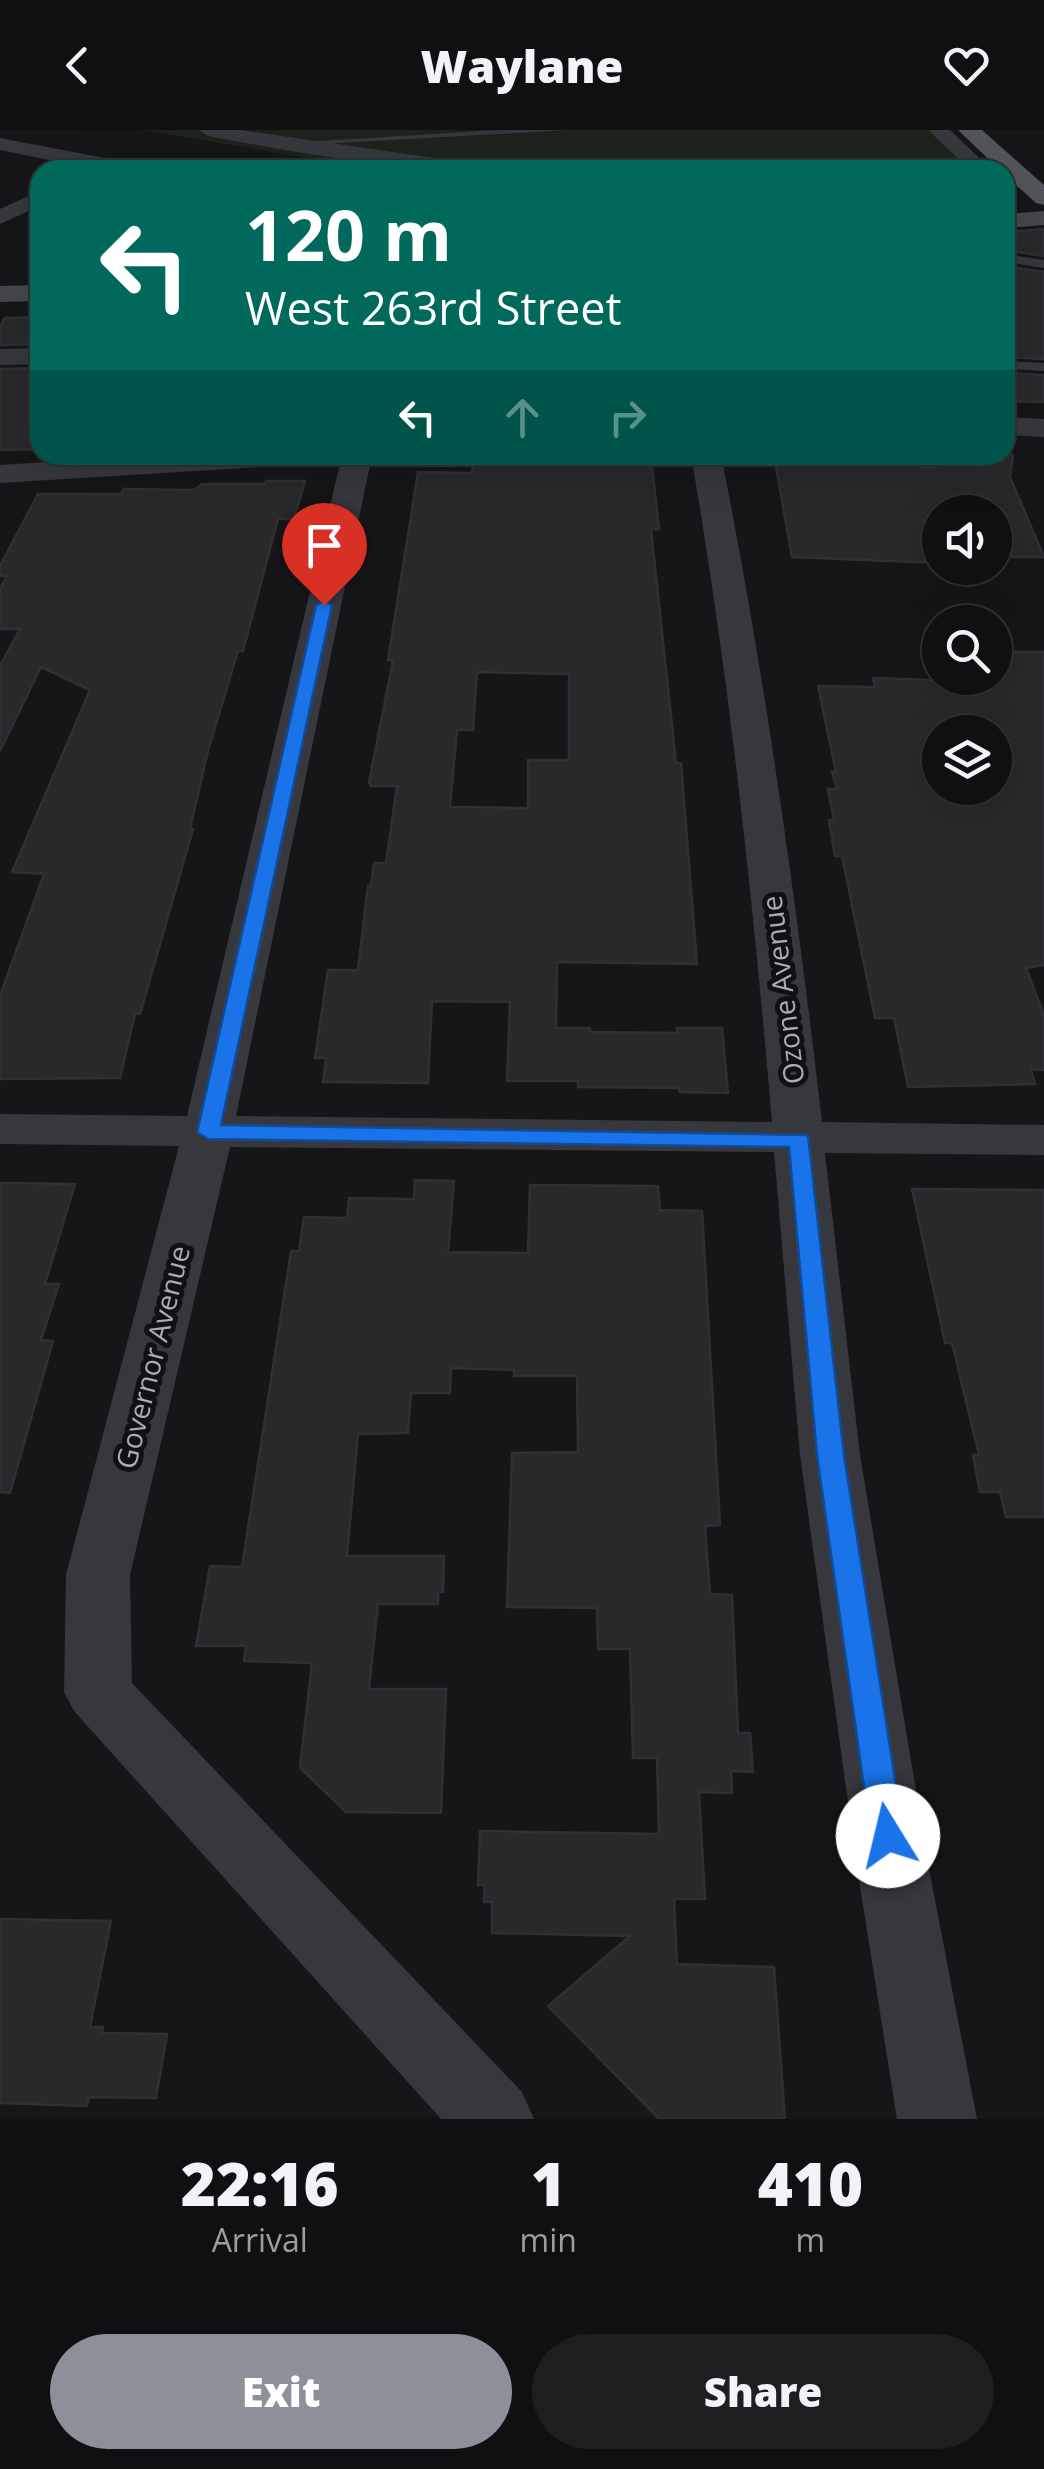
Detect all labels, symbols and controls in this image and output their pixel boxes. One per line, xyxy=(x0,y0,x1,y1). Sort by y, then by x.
text: Waylane xyxy=(421,35,623,96)
icon: back xyxy=(50,38,105,93)
icon: heart xyxy=(939,38,994,93)
text: 120 m xyxy=(245,186,452,282)
icon: left xyxy=(80,200,210,330)
text: West 263rd Street xyxy=(245,277,621,338)
icon: left xyxy=(390,390,445,445)
icon: ahead xyxy=(495,390,550,445)
icon: right xyxy=(600,390,655,445)
map controls xyxy=(922,495,1012,805)
button: sound xyxy=(922,495,1012,585)
pin xyxy=(282,503,367,606)
icon: arrive xyxy=(297,518,352,573)
button: search xyxy=(922,605,1012,695)
button: layers xyxy=(922,715,1012,805)
street label: Ozone Avenue xyxy=(752,894,812,1086)
street label: Governor Avenue xyxy=(106,1242,198,1472)
position arrow xyxy=(836,1784,940,1888)
text: 22:16 xyxy=(181,2142,339,2224)
text: 1 xyxy=(531,2142,566,2224)
text: 410 xyxy=(758,2142,863,2224)
text: Arrival xyxy=(212,2218,308,2261)
text: min xyxy=(520,2218,577,2261)
text: m xyxy=(796,2218,825,2261)
button: Exit xyxy=(50,2334,512,2449)
button: Share xyxy=(532,2334,994,2449)

